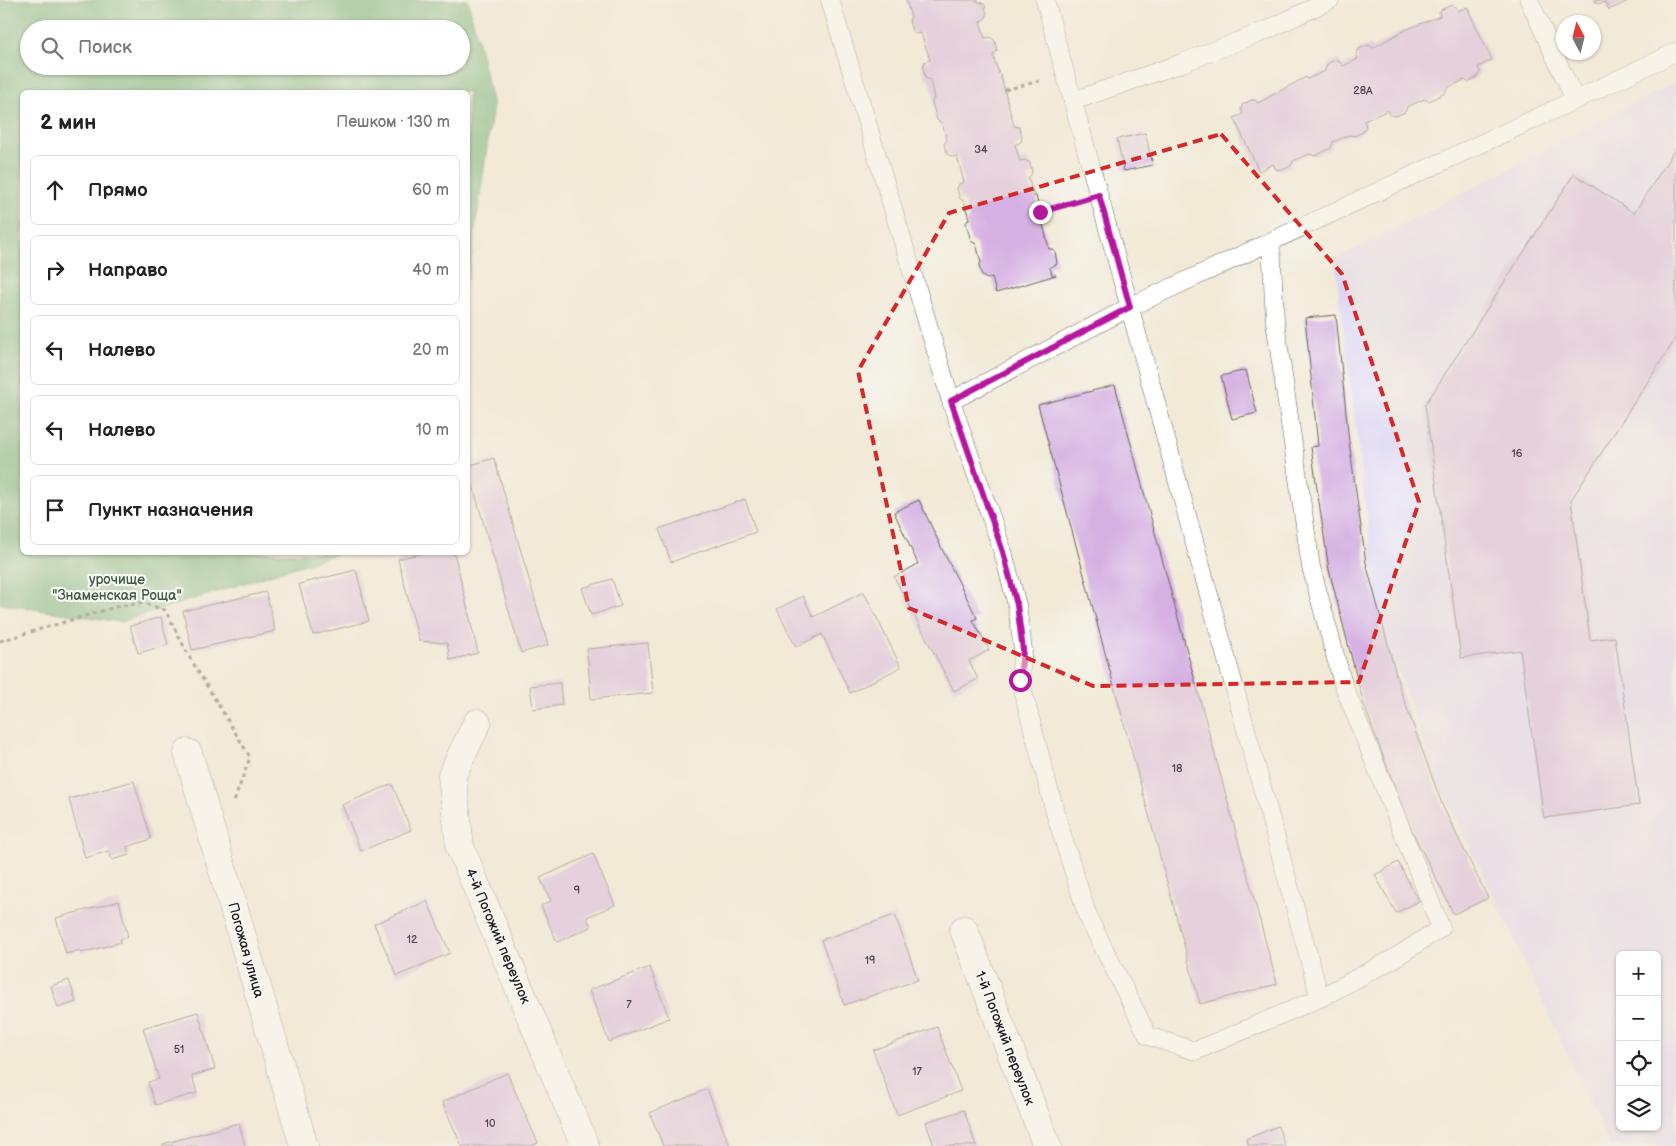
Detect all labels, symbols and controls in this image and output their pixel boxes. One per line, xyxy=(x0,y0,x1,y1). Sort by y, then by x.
north arrow xyxy=(1556,15,1601,60)
search box xyxy=(20,20,470,75)
icon: search xyxy=(38,34,66,62)
text: Поиск xyxy=(78,36,132,59)
house number: 28А xyxy=(1353,84,1373,97)
text: 2 мин xyxy=(40,110,96,135)
text: Пешком · 130 m xyxy=(336,113,450,132)
house number: 34 xyxy=(974,143,988,156)
icon: ahead xyxy=(41,176,69,204)
text: Прямо xyxy=(88,179,148,202)
text: 60 m xyxy=(412,181,449,200)
route end xyxy=(1029,201,1052,224)
icon: right xyxy=(41,256,69,284)
text: Направо xyxy=(88,259,168,282)
text: 40 m xyxy=(412,261,449,280)
icon: left xyxy=(41,336,69,364)
text: Налево xyxy=(88,339,155,362)
text: 20 m xyxy=(413,341,449,360)
icon: left xyxy=(41,416,69,444)
text: Налево xyxy=(88,419,155,442)
text: 10 m xyxy=(416,421,449,440)
house number: 16 xyxy=(1512,447,1523,460)
icon: arrive xyxy=(41,496,69,524)
text: Пункт назначения xyxy=(88,499,253,522)
park label: урочище "Знаменская Роща" xyxy=(52,571,182,604)
route start xyxy=(1009,669,1032,692)
house number: 18 xyxy=(1172,762,1182,775)
street label: 4-й Погожий переулок xyxy=(462,866,534,1007)
house number: 9 xyxy=(574,884,580,897)
street label: Погожая улица xyxy=(224,901,268,1000)
house number: 12 xyxy=(407,933,418,946)
map controls xyxy=(1616,951,1661,1131)
button: + xyxy=(1616,951,1661,996)
house number: 19 xyxy=(865,954,875,967)
street label: 1-й Погожий переулок xyxy=(972,968,1039,1108)
button: − xyxy=(1616,996,1661,1041)
house number: 7 xyxy=(626,998,632,1011)
button: locate xyxy=(1616,1041,1661,1086)
house number: 51 xyxy=(174,1043,184,1056)
house number: 17 xyxy=(912,1065,922,1078)
button: layers xyxy=(1616,1086,1661,1131)
house number: 10 xyxy=(485,1117,496,1130)

